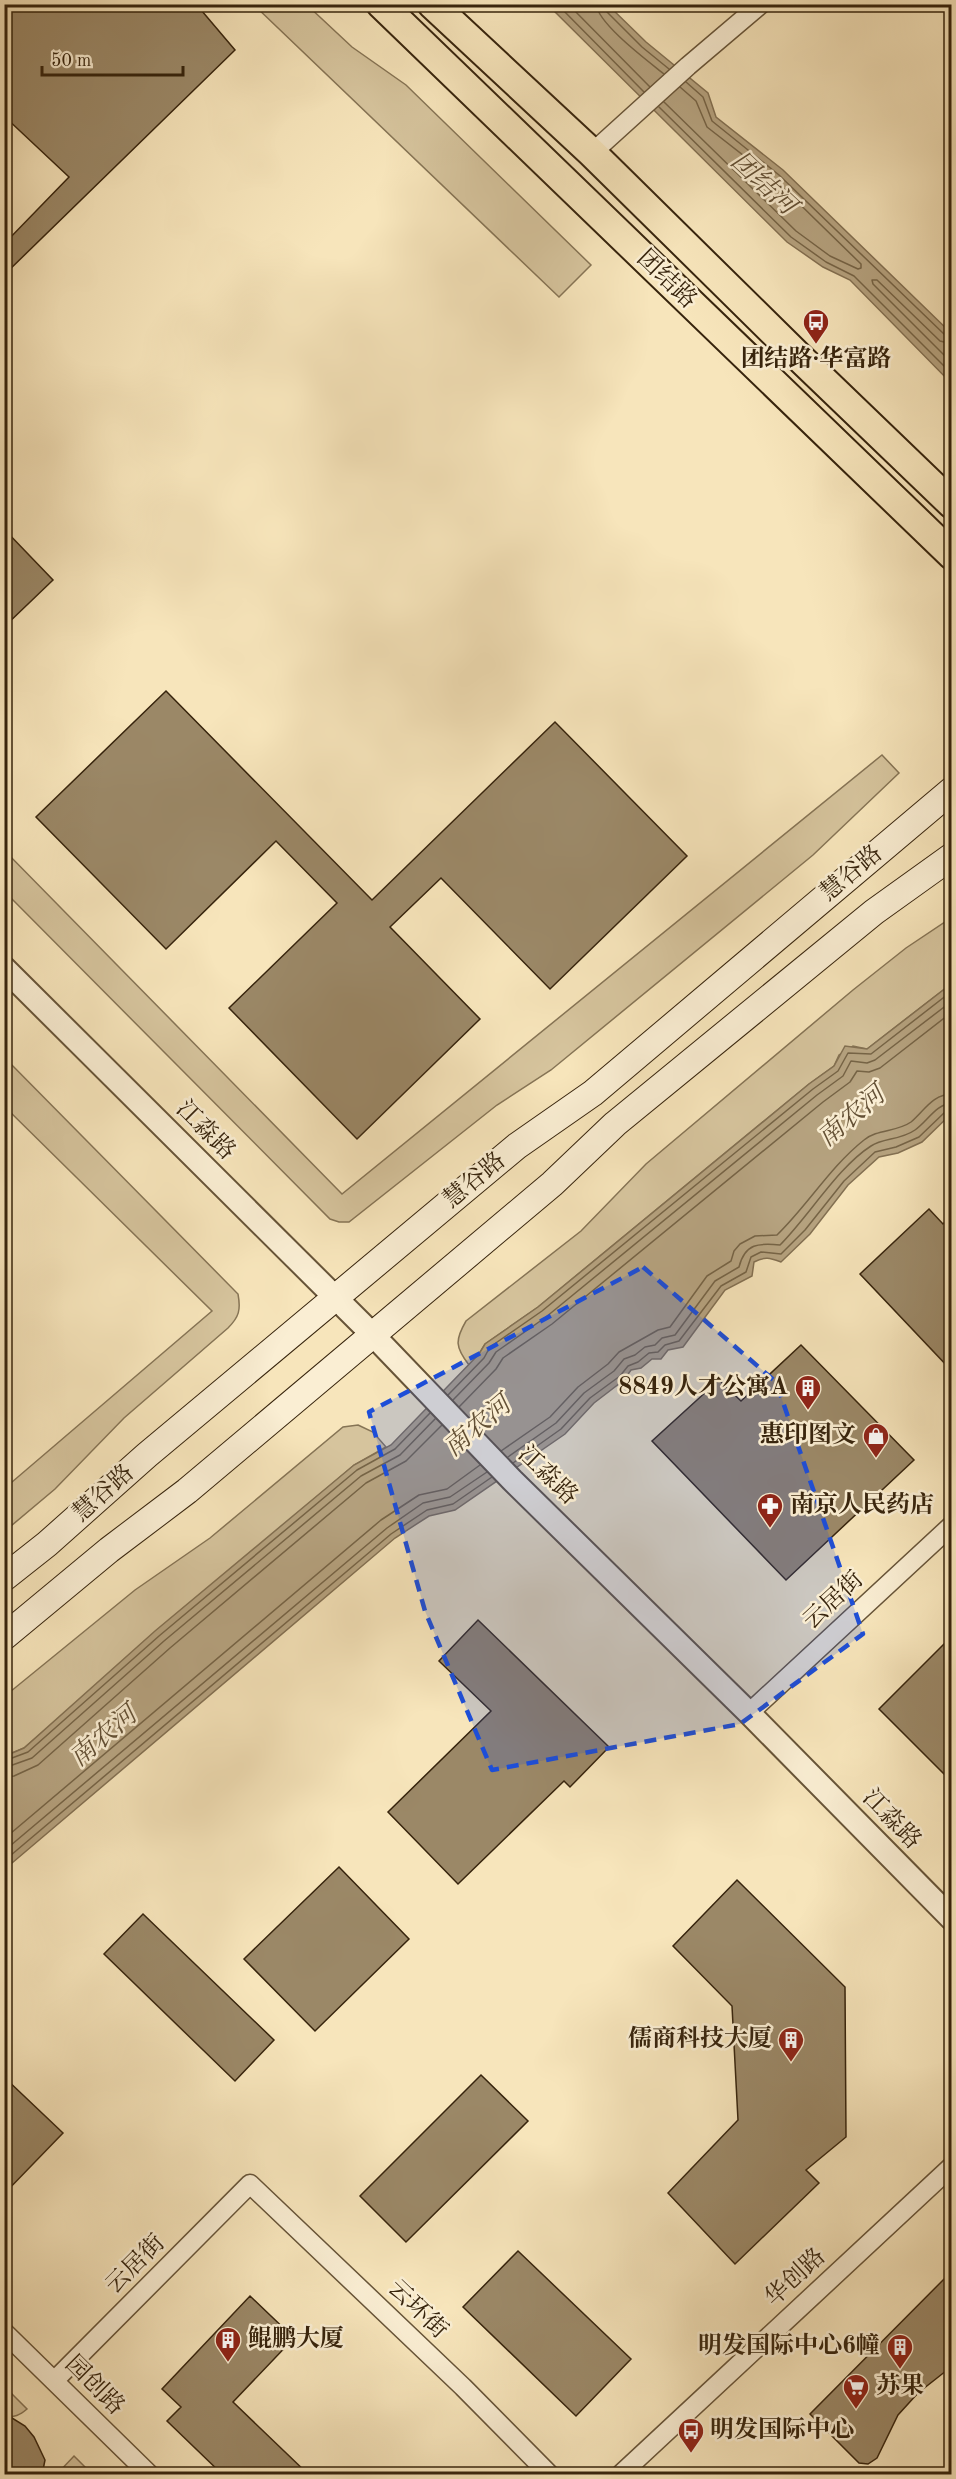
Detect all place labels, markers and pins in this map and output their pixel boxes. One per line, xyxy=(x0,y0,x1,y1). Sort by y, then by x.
bus stop icon: 团结路·华富路 xyxy=(801,307,831,345)
place label: 团结路·华富路 xyxy=(741,345,891,372)
place label: 8849人才公寓A xyxy=(618,1373,788,1400)
building icon: 8849人才公寓A xyxy=(793,1373,823,1411)
place label: 惠印图文 xyxy=(760,1421,856,1448)
shop icon: 惠印图文 xyxy=(861,1421,891,1459)
pharmacy icon: 南京人民药店 xyxy=(755,1491,785,1529)
place label: 南京人民药店 xyxy=(790,1491,934,1518)
place label: 儒商科技大厦 xyxy=(628,2025,772,2052)
building icon: 儒商科技大厦 xyxy=(776,2025,806,2063)
building icon: 鲲鹏大厦 xyxy=(213,2325,243,2363)
place label: 鲲鹏大厦 xyxy=(248,2325,344,2352)
place label: 明发国际中心6幢 xyxy=(698,2332,880,2359)
building icon: 明发国际中心6幢 xyxy=(885,2332,915,2370)
supermarket icon: 苏果 xyxy=(841,2372,871,2410)
place label: 苏果 xyxy=(876,2372,924,2399)
bus stop icon: 明发国际中心 xyxy=(676,2416,706,2454)
place label: 明发国际中心 xyxy=(710,2416,854,2443)

